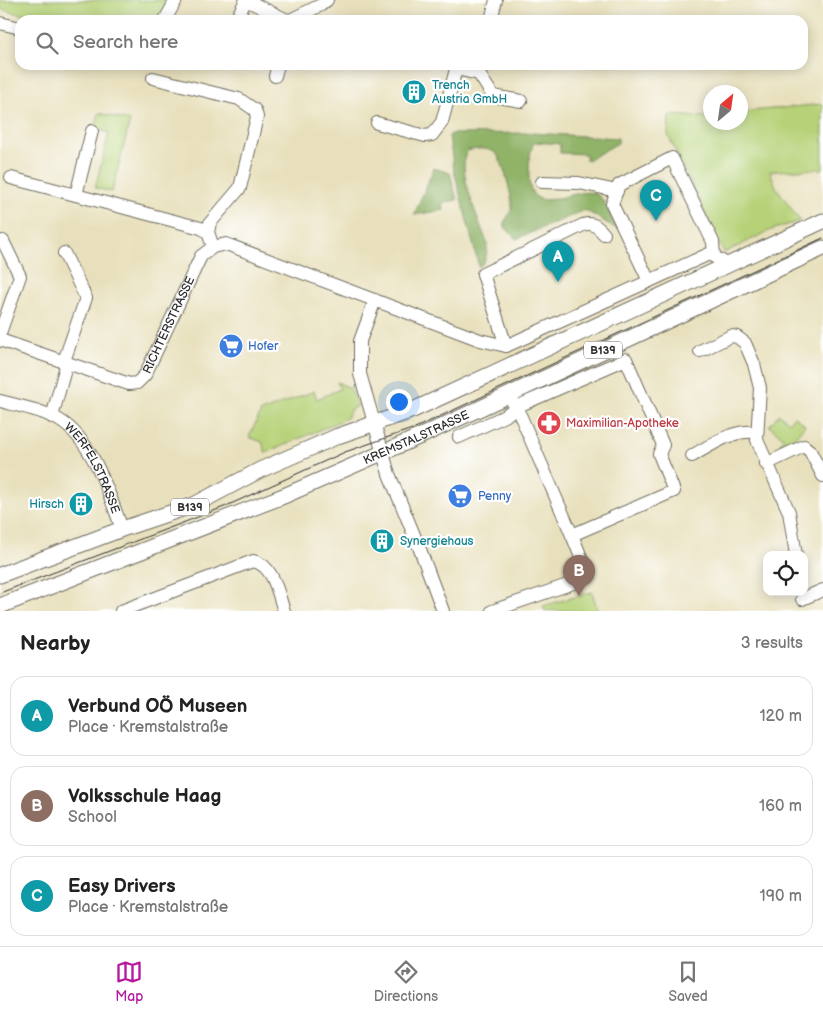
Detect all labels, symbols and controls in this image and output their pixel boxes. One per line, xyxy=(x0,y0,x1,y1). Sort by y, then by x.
search box xyxy=(15,15,808,70)
icon: search xyxy=(33,29,61,57)
text: Search here xyxy=(73,31,178,54)
place label: Trench Austria GmbH xyxy=(432,78,507,107)
building icon: Trench Austria GmbH xyxy=(401,79,427,105)
north arrow xyxy=(703,85,748,130)
pin: C xyxy=(640,180,672,221)
pin: A xyxy=(542,241,574,282)
street label: RICHTERSTRASSE xyxy=(139,274,198,376)
supermarket icon: Hofer xyxy=(218,333,244,359)
place label: Hofer xyxy=(248,339,279,354)
road number: B139 xyxy=(584,342,622,358)
your location xyxy=(386,389,412,415)
street label: KREMSTALSTRASSE xyxy=(361,407,471,468)
pharmacy icon: Maximilian-Apotheke xyxy=(536,410,562,436)
place label: Maximilian-Apotheke xyxy=(566,416,679,431)
street label: WERFELSTRASSE xyxy=(61,419,123,515)
supermarket icon: Penny xyxy=(447,483,473,509)
place label: Penny xyxy=(478,489,512,504)
building icon: Hirsch xyxy=(68,491,94,517)
place label: Hirsch xyxy=(29,497,64,512)
road number: B139 xyxy=(171,498,209,516)
building icon: Synergiehaus xyxy=(369,528,395,554)
place label: Synergiehaus xyxy=(400,534,474,549)
map controls xyxy=(763,551,808,596)
button: locate xyxy=(763,551,808,596)
pin: B xyxy=(563,555,595,596)
text: Nearby xyxy=(20,631,90,656)
text: 3 results xyxy=(741,634,803,653)
text: Verbund OÖ Museen xyxy=(68,695,247,718)
text: A xyxy=(32,707,42,726)
text: 120 m xyxy=(759,707,802,726)
text: Place · Kremstalstraße xyxy=(68,718,228,737)
text: Volksschule Haag xyxy=(68,785,221,808)
text: B xyxy=(31,797,43,816)
text: 160 m xyxy=(759,797,802,816)
text: School xyxy=(68,808,117,827)
text: Easy Drivers xyxy=(68,875,176,898)
text: C xyxy=(31,887,43,906)
text: 190 m xyxy=(760,887,802,906)
text: Place · Kremstalstraße xyxy=(68,898,228,917)
tab: Map xyxy=(115,958,143,1005)
tab: Directions xyxy=(374,958,438,1005)
tab: Saved xyxy=(668,958,708,1005)

